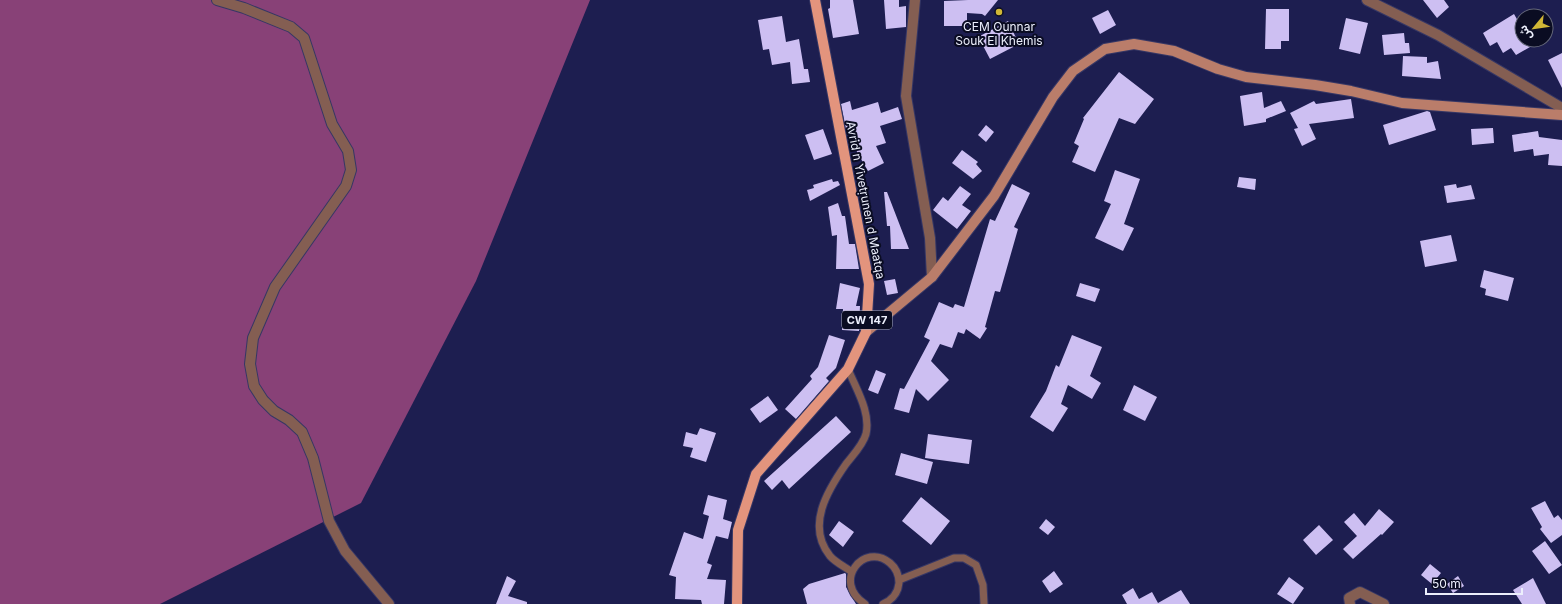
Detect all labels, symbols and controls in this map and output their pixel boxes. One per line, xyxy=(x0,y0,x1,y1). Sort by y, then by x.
marker: CEM Ounnar Souk El Khemis xyxy=(994,7,1004,17)
north arrow xyxy=(1514,8,1554,48)
place label: CEM Ounnar Souk El Khemis xyxy=(955,19,1043,48)
text: ش xyxy=(1515,23,1535,43)
street label: Avrid n Yivetṛunen d Maatqa xyxy=(843,120,889,280)
road number: CW 147 xyxy=(842,311,892,329)
scale bar xyxy=(1426,570,1522,596)
text: 50 m xyxy=(1432,576,1461,591)

